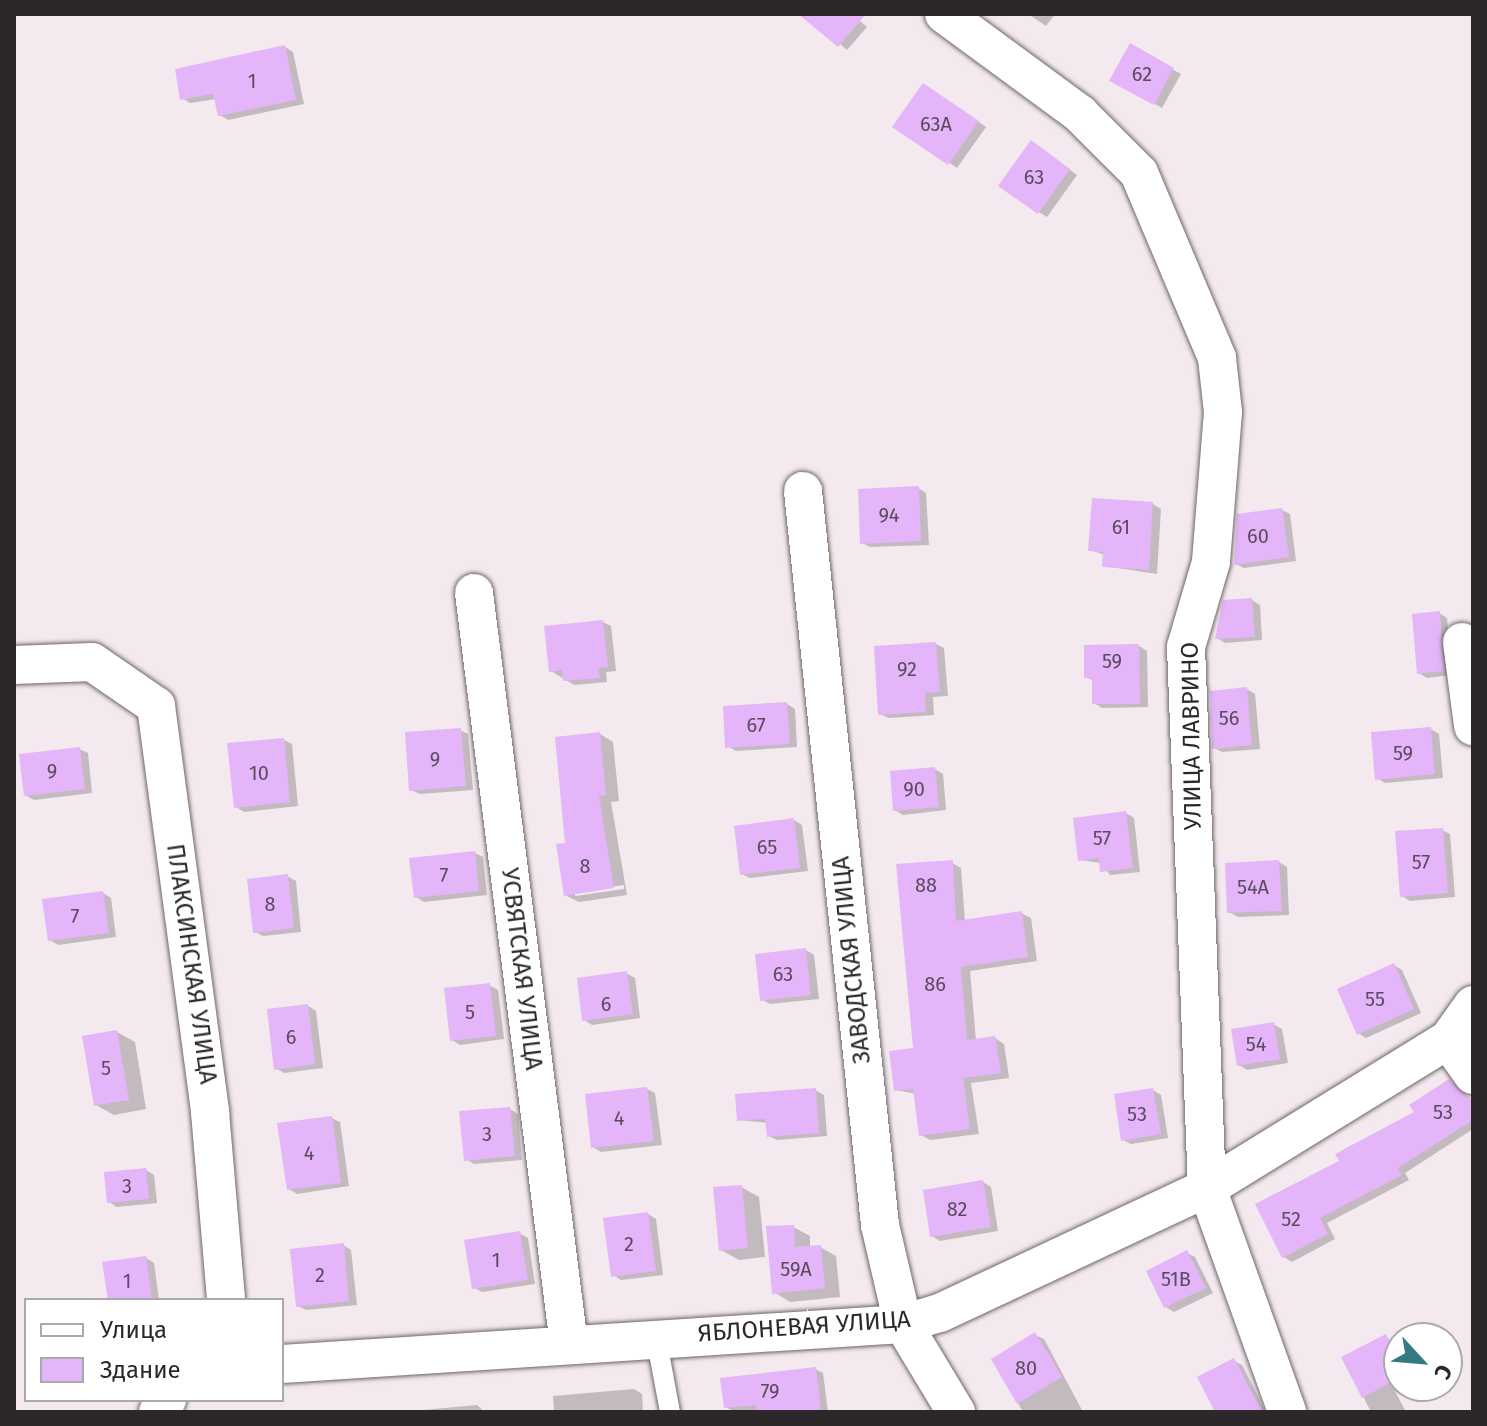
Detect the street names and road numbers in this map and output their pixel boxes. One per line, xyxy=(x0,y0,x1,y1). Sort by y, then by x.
street label: УЛИЦА ЛАВРИНО xyxy=(1176,642,1208,830)
street label: ПЛАКСИНСКАЯ УЛИЦА xyxy=(160,842,222,1086)
street label: ЗАВОДСКАЯ УЛИЦА xyxy=(827,855,877,1065)
street label: УСВЯТСКАЯ УЛИЦА xyxy=(494,866,548,1072)
street label: ЯБЛОНЕВАЯ УЛИЦА xyxy=(697,1305,911,1349)

